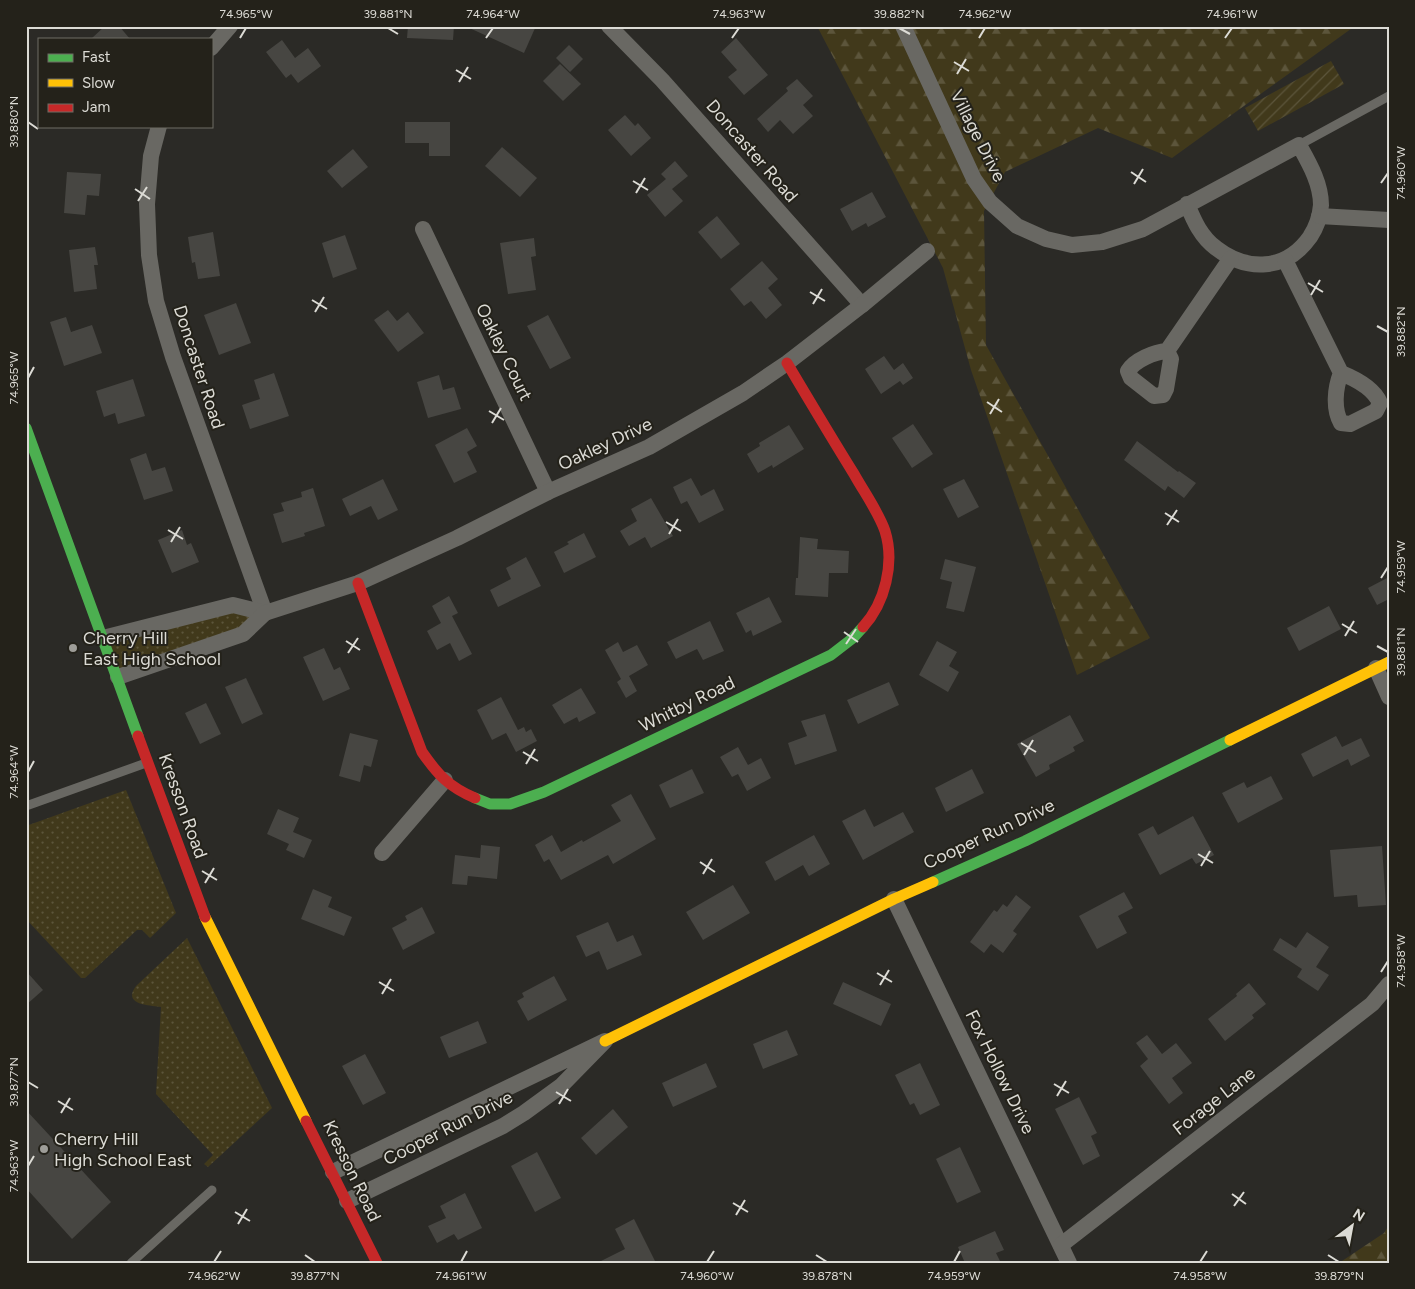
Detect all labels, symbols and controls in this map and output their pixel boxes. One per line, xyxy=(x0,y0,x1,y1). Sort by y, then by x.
text: 74.965°W xyxy=(220,7,273,21)
text: 39.881°N xyxy=(363,7,413,21)
text: 74.964°W xyxy=(466,7,520,21)
text: 74.963°W xyxy=(713,7,766,21)
text: 39.882°N xyxy=(874,7,924,21)
text: 74.962°W xyxy=(959,7,1012,21)
text: 74.961°W xyxy=(1207,7,1258,21)
legend xyxy=(38,38,212,128)
text: Fast xyxy=(82,48,111,66)
text: Slow xyxy=(82,74,115,92)
street label: Village Drive xyxy=(945,86,1011,186)
street label: Doncaster Road xyxy=(701,95,803,207)
text: 39.880°N xyxy=(7,96,21,148)
text: Jam xyxy=(82,98,110,116)
text: 74.960°W xyxy=(1394,146,1408,200)
street label: Oakley Court xyxy=(471,300,537,404)
street label: Doncaster Road xyxy=(169,302,229,432)
text: 39.882°N xyxy=(1394,307,1408,357)
text: 74.965°W xyxy=(7,351,21,404)
street label: Oakley Drive xyxy=(555,413,656,475)
text: 74.959°W xyxy=(1394,540,1408,593)
place label: Cherry Hill East High School xyxy=(83,627,221,670)
text: 39.881°N xyxy=(1394,627,1408,677)
marker: Cherry Hill East High School xyxy=(67,642,79,654)
street label: Whitby Road xyxy=(635,671,739,737)
text: 74.964°W xyxy=(7,745,21,799)
street label: Kresson Road xyxy=(154,751,212,861)
street label: Cooper Run Drive xyxy=(920,794,1058,874)
text: 74.958°W xyxy=(1394,934,1408,988)
street label: Fox Hollow Drive xyxy=(960,1006,1040,1138)
text: 39.877°N xyxy=(7,1057,21,1107)
street label: Forage Lane xyxy=(1168,1062,1260,1140)
street label: Cooper Run Drive xyxy=(380,1086,517,1170)
street label: Kresson Road xyxy=(318,1117,386,1225)
place label: Cherry Hill High School East xyxy=(54,1128,192,1171)
text: 74.963°W xyxy=(7,1139,21,1192)
marker: Cherry Hill High School East xyxy=(38,1143,50,1155)
north arrow xyxy=(1328,1202,1378,1252)
text: N xyxy=(1350,1205,1368,1225)
text: 74.962°W xyxy=(188,1269,241,1283)
text: 39.877°N xyxy=(290,1269,340,1283)
text: 74.961°W xyxy=(436,1269,487,1283)
text: 74.960°W xyxy=(680,1269,734,1283)
text: 39.878°N xyxy=(802,1269,852,1283)
text: 74.959°W xyxy=(928,1269,981,1283)
text: 74.958°W xyxy=(1173,1269,1227,1283)
text: 39.879°N xyxy=(1314,1269,1364,1283)

